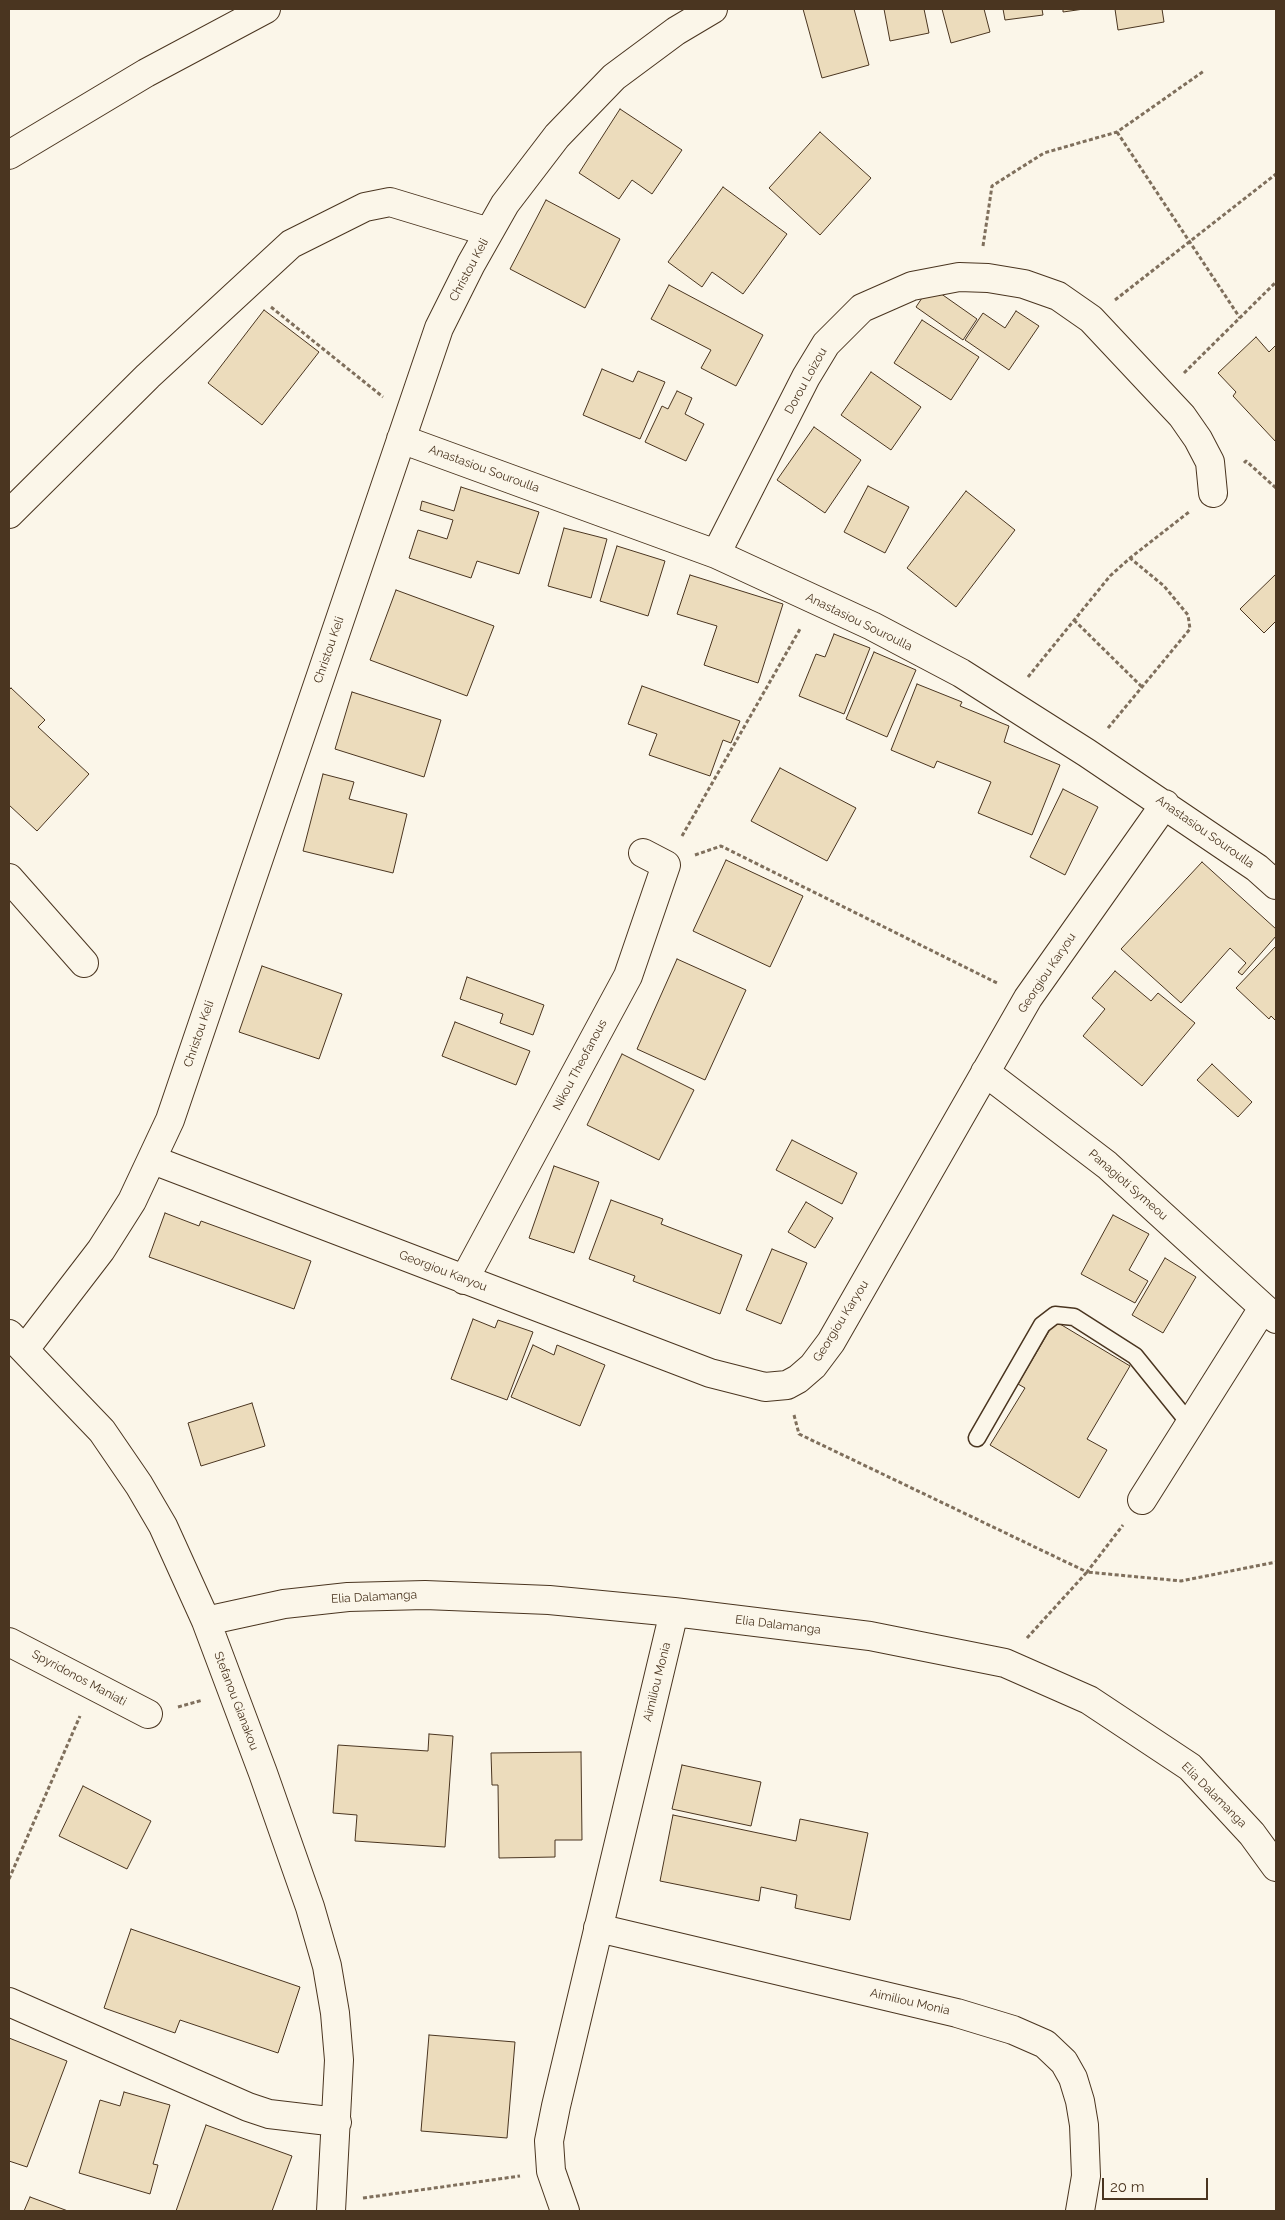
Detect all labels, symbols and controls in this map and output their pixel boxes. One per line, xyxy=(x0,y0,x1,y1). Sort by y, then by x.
street label: Christou Keli xyxy=(446,236,492,304)
street label: Dorou Loizou xyxy=(782,345,830,417)
street label: Anastasiou Souroulla xyxy=(427,442,541,496)
street label: Anastasiou Souroulla xyxy=(803,590,915,654)
street label: Christou Keli xyxy=(311,615,347,685)
street label: Anastasiou Souroulla xyxy=(1153,793,1257,871)
street label: Georgiou Karyou xyxy=(1015,930,1079,1016)
street label: Christou Keli xyxy=(181,999,217,1069)
street label: Nikou Theofanous xyxy=(550,1017,610,1113)
street label: Panagioti Symeou xyxy=(1085,1147,1171,1223)
street label: Georgiou Karyou xyxy=(397,1248,489,1294)
street label: Georgiou Karyou xyxy=(810,1278,872,1364)
street label: Elia Dalamanga xyxy=(331,1588,417,1606)
street label: Elia Dalamanga xyxy=(734,1613,822,1637)
street label: Aimiliou Monia xyxy=(640,1641,674,1723)
street label: Spyridonos Maniati xyxy=(29,1647,129,1709)
street label: Stefanou Gianakou xyxy=(211,1650,261,1752)
street label: Elia Dalamanga xyxy=(1178,1759,1250,1831)
street label: Aimiliou Monia xyxy=(869,1986,951,2018)
scale bar xyxy=(1105,2168,1211,2200)
text: 20 m xyxy=(1110,2178,1145,2196)

